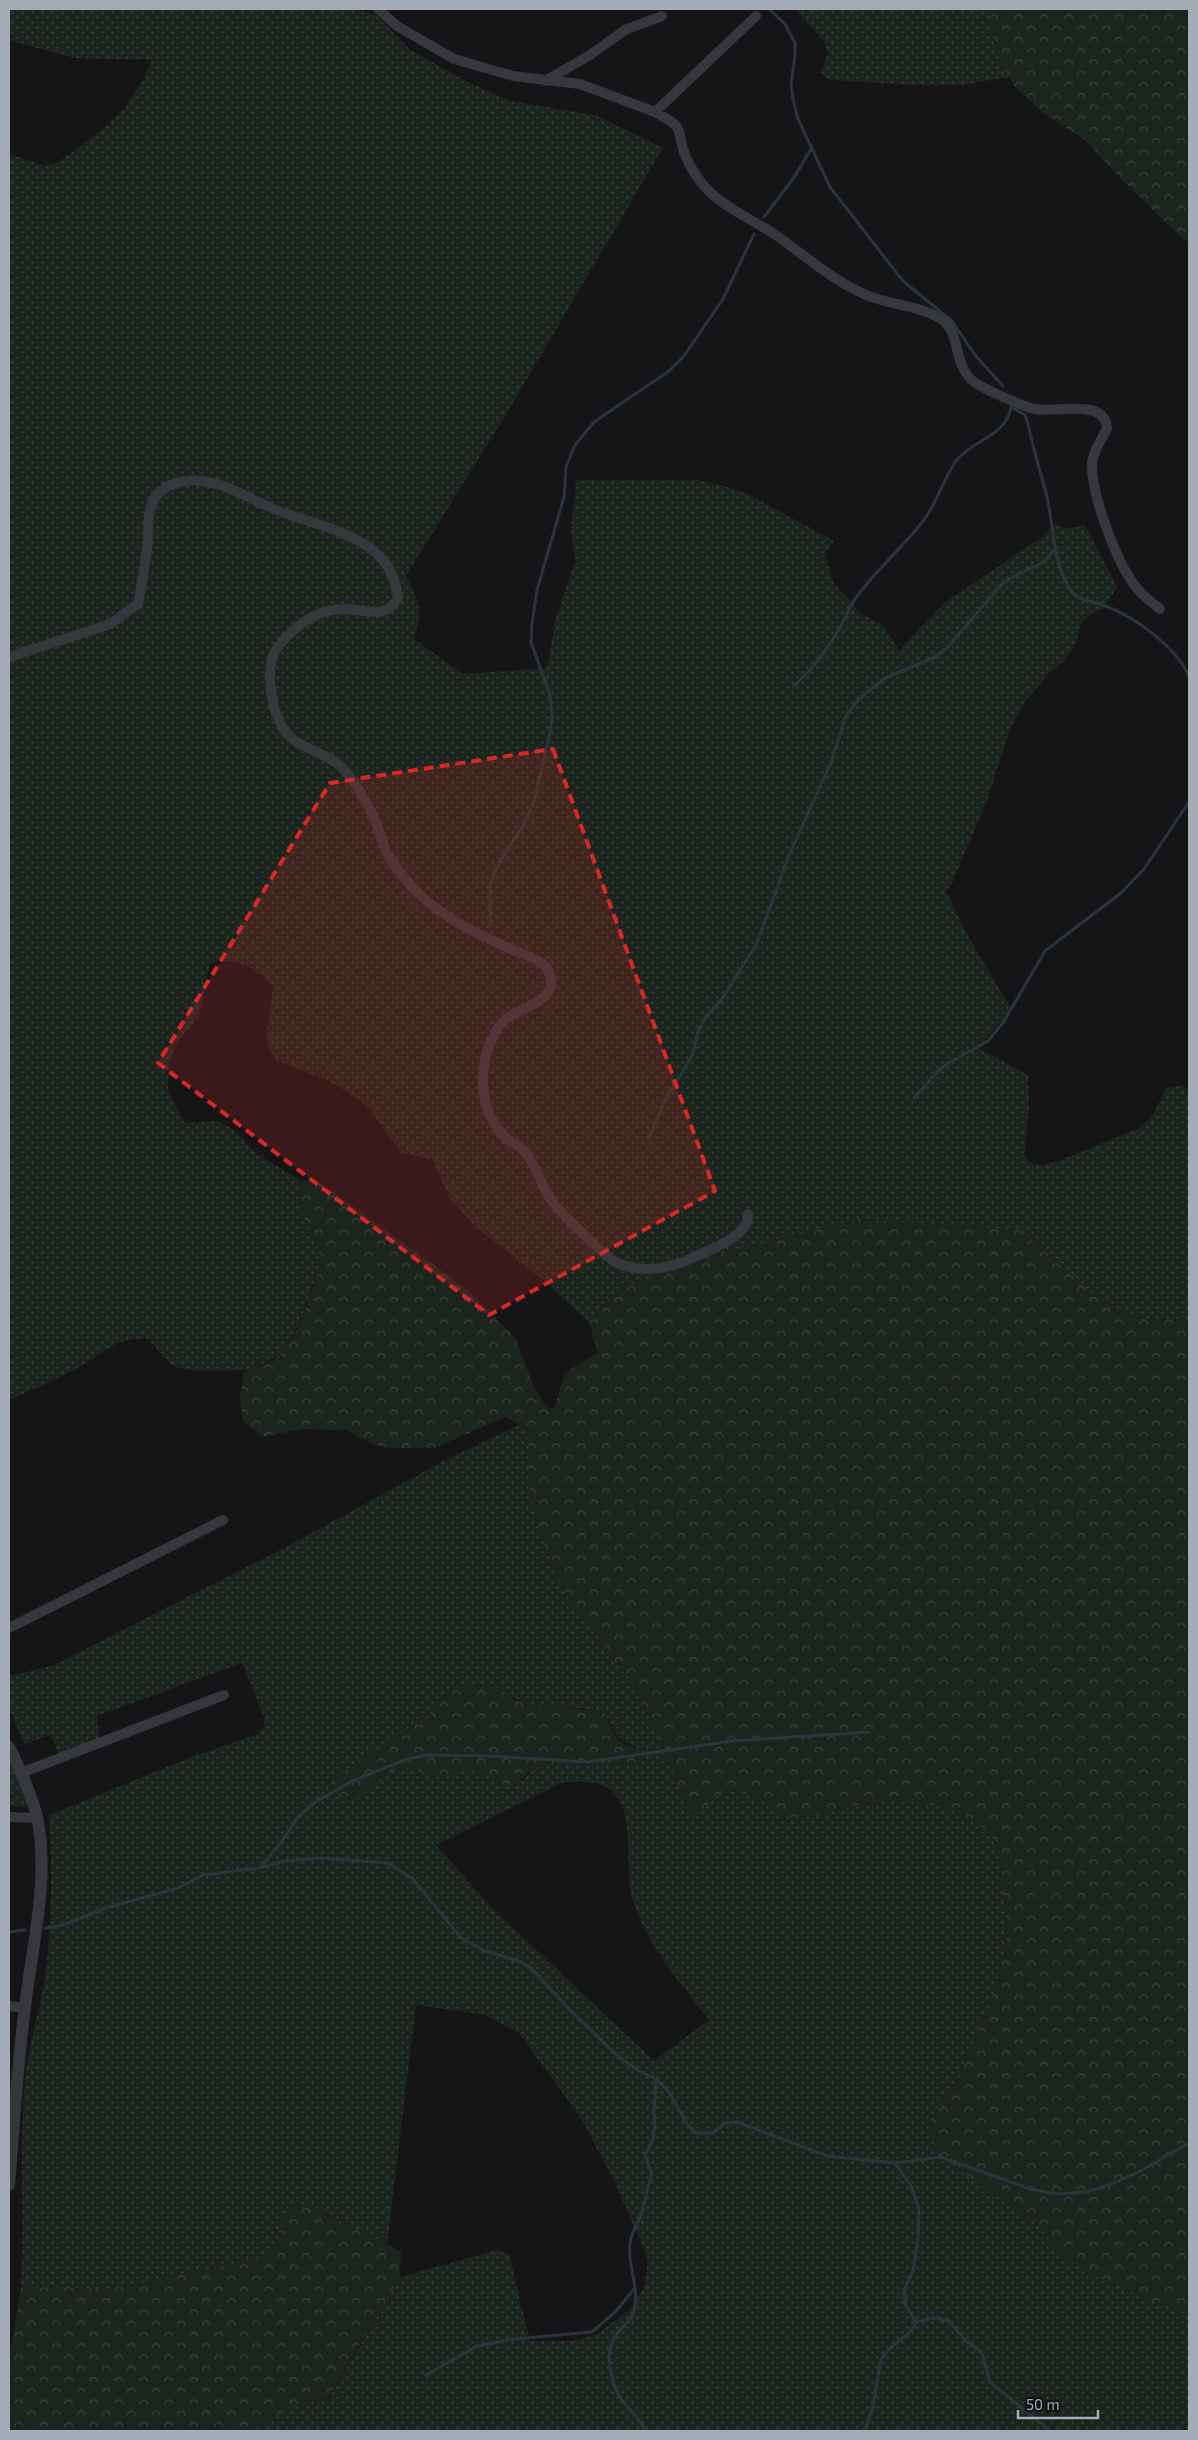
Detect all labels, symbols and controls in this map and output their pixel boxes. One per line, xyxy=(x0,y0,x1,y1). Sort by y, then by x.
scale bar xyxy=(1018,2388,1098,2420)
text: 50 m xyxy=(1026,2395,1060,2413)

